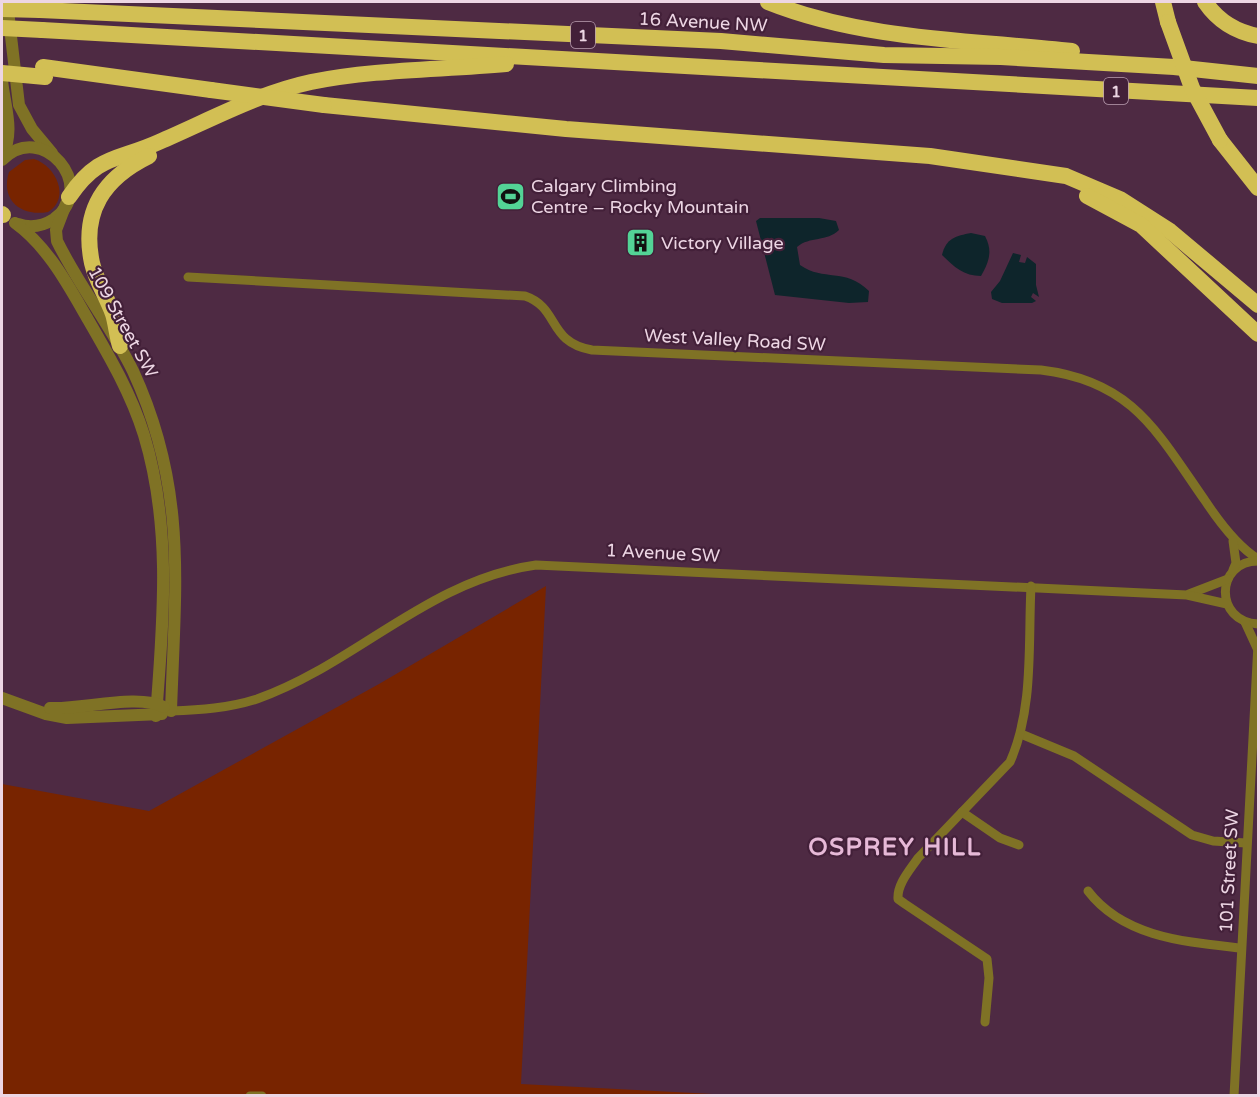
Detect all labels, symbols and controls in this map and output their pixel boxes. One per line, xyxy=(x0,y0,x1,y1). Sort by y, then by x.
street label: 16 Avenue NW xyxy=(638,8,768,36)
road number: 1 xyxy=(571,22,595,48)
road number: 1 xyxy=(1104,78,1128,104)
place label: Calgary Climbing Centre – Rocky Mountain xyxy=(531,175,749,218)
sports icon: Calgary Climbing Centre – Rocky Mountain xyxy=(494,180,526,212)
building icon: Victory Village xyxy=(624,227,656,259)
place label: Victory Village xyxy=(661,232,784,254)
street label: 109 Street SW xyxy=(83,262,163,382)
street label: West Valley Road SW xyxy=(644,324,826,356)
street label: 1 Avenue SW xyxy=(605,539,721,567)
street label: 101 Street SW xyxy=(1215,809,1243,933)
district label: OSPREY HILL xyxy=(808,833,982,862)

